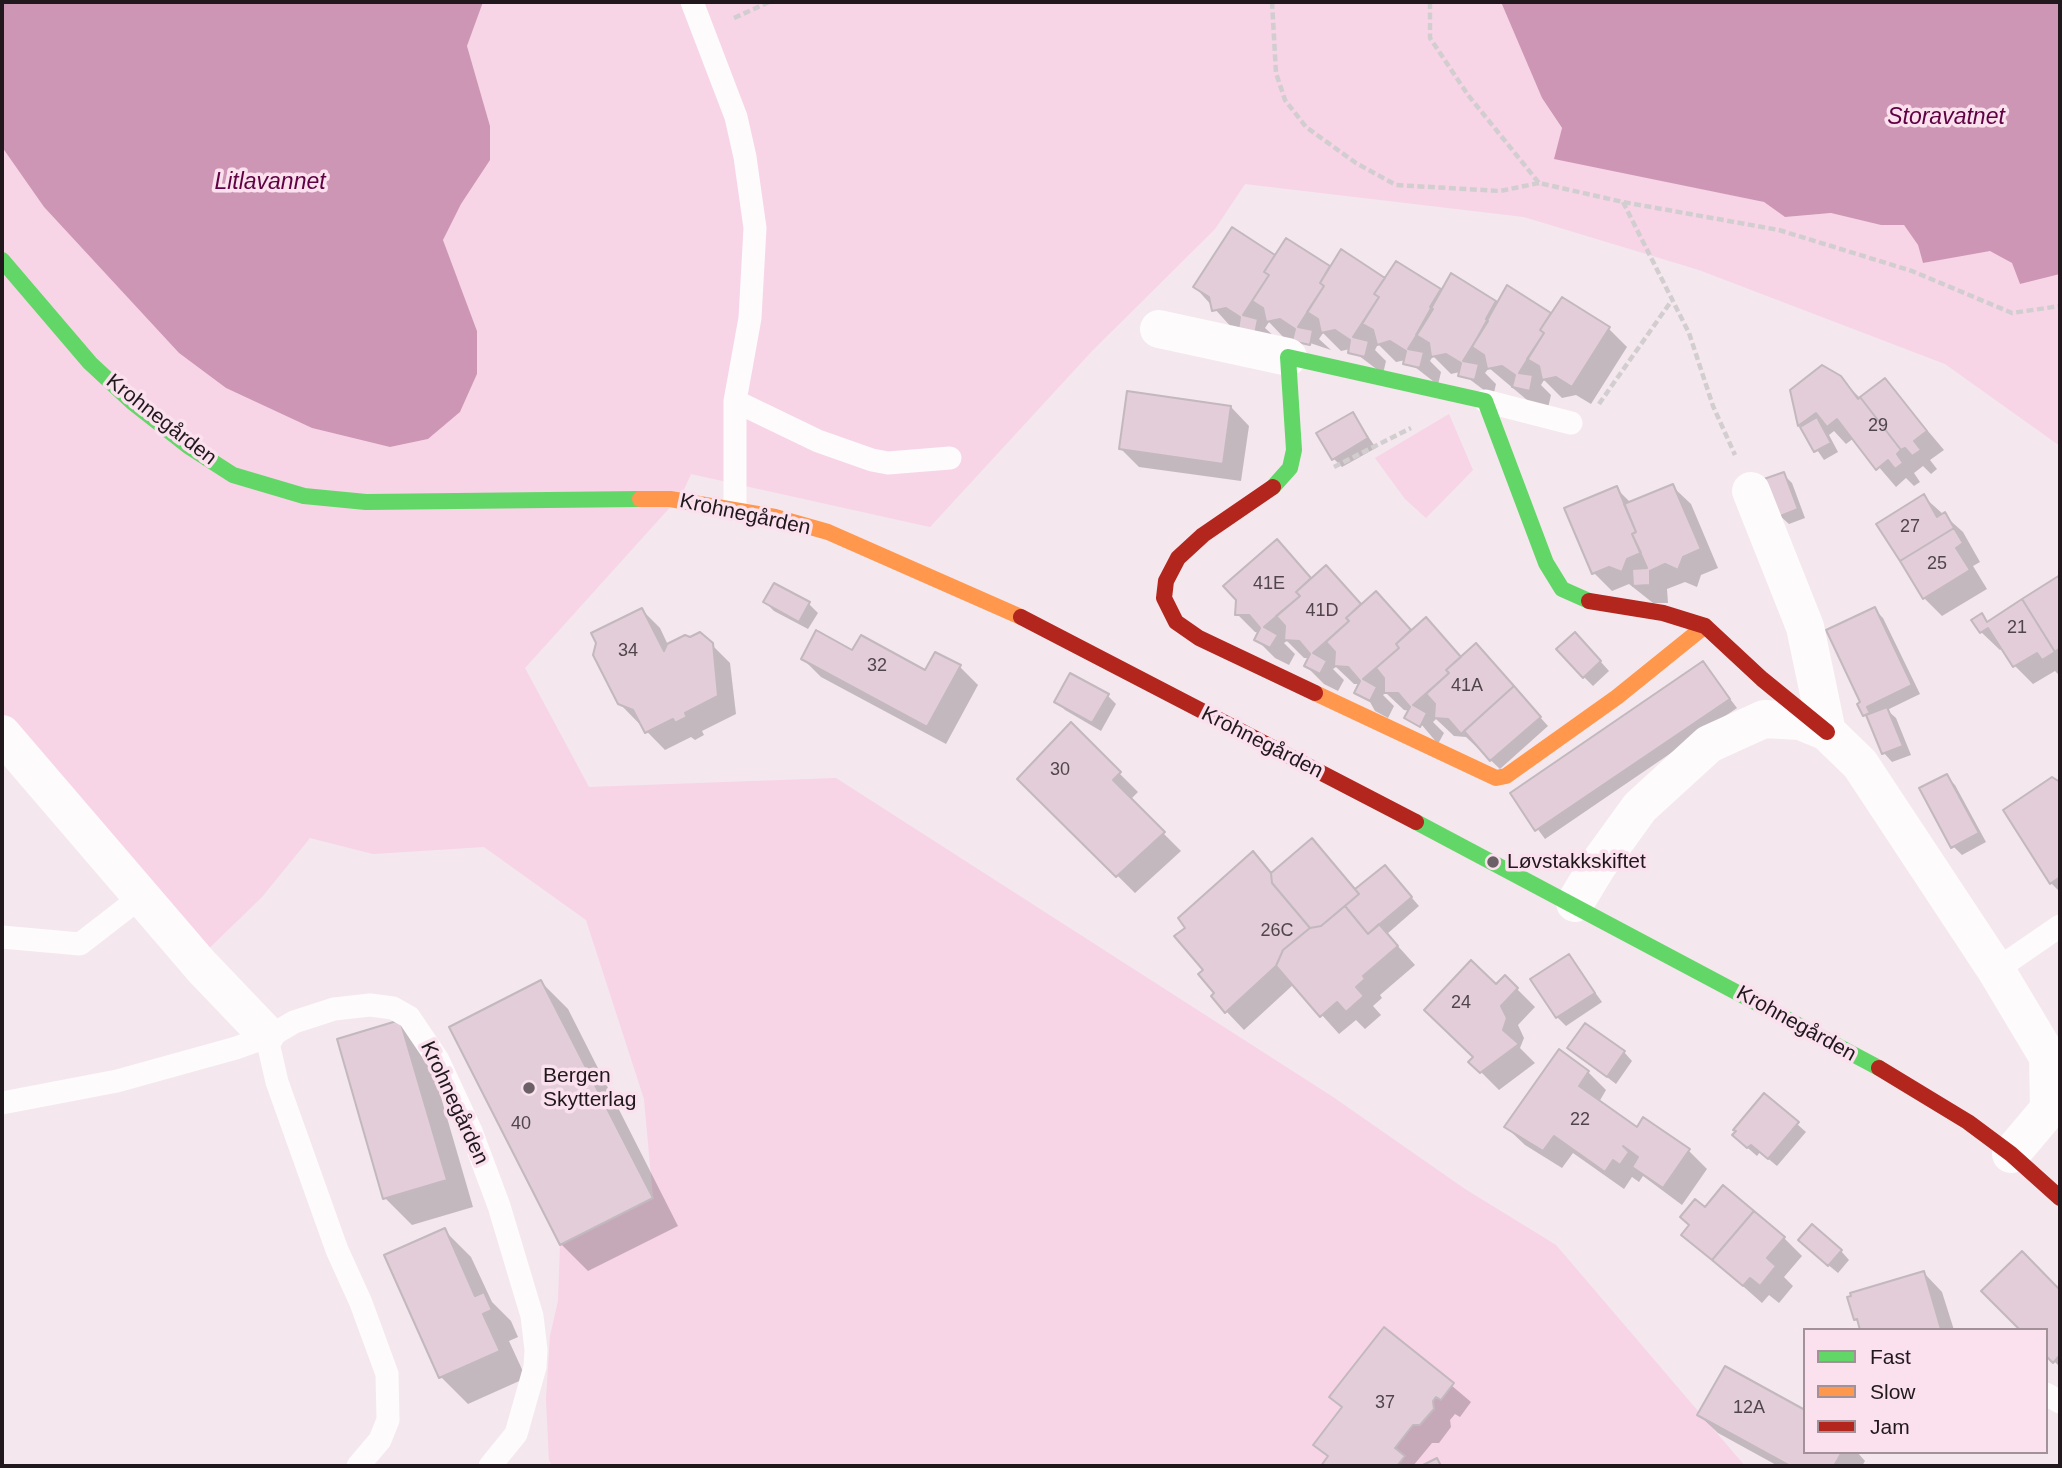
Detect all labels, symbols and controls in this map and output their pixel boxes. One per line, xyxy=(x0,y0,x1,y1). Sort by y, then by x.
water label: Storavatnet xyxy=(1887,104,2005,132)
water label: Litlavannet xyxy=(214,169,326,197)
street label: Krohnegården xyxy=(101,369,221,471)
house number: 29 xyxy=(1868,415,1888,437)
street label: Krohnegården xyxy=(677,489,813,541)
house number: 27 xyxy=(1900,516,1920,538)
house number: 25 xyxy=(1927,553,1947,575)
house number: 41E xyxy=(1253,573,1285,595)
house number: 41D xyxy=(1305,600,1339,622)
house number: 21 xyxy=(2007,617,2027,639)
house number: 34 xyxy=(618,640,638,662)
house number: 32 xyxy=(867,655,887,677)
house number: 41A xyxy=(1451,675,1483,697)
street label: Krohnegården xyxy=(1197,702,1327,784)
house number: 30 xyxy=(1050,759,1070,781)
place label: Løvstakkskiftet xyxy=(1507,849,1646,875)
marker: Løvstakkskiftet xyxy=(1485,854,1501,870)
house number: 26C xyxy=(1260,920,1294,942)
street label: Krohnegården xyxy=(1732,981,1860,1067)
house number: 24 xyxy=(1451,992,1471,1014)
street label: Krohnegården xyxy=(414,1037,494,1169)
place label: Bergen Skytterlag xyxy=(543,1063,636,1113)
marker: Bergen Skytterlag xyxy=(521,1080,537,1096)
house number: 22 xyxy=(1570,1109,1590,1131)
house number: 40 xyxy=(511,1113,531,1135)
legend xyxy=(1803,1328,2048,1454)
text: Fast xyxy=(1870,1345,1911,1368)
text: Slow xyxy=(1870,1380,1916,1403)
house number: 37 xyxy=(1375,1392,1395,1414)
house number: 12A xyxy=(1733,1397,1765,1419)
text: Jam xyxy=(1870,1415,1910,1438)

